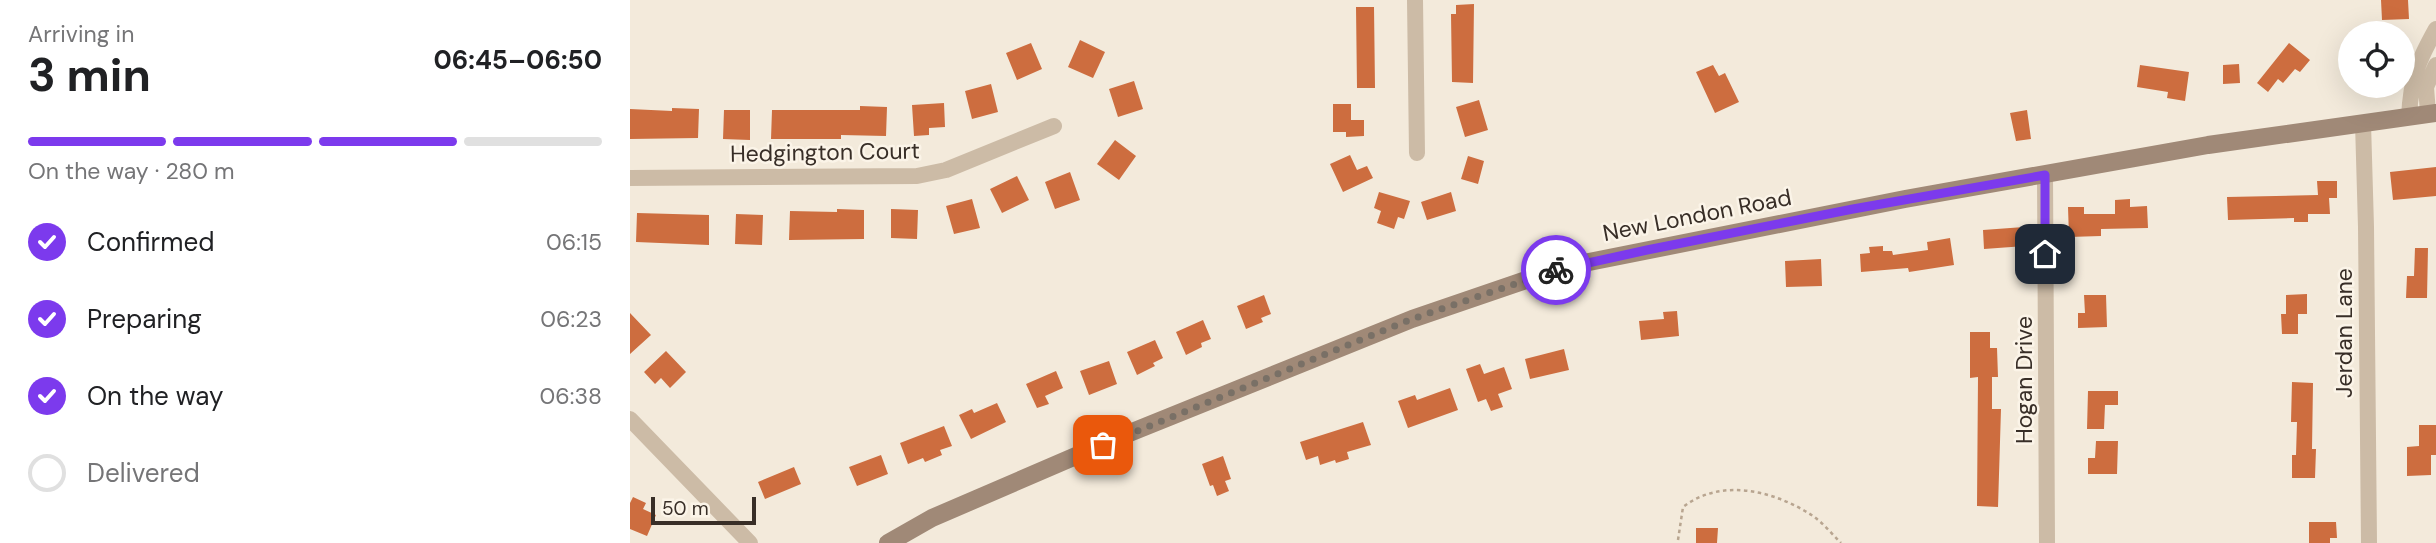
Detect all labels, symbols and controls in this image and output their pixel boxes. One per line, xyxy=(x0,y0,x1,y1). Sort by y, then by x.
text: Arriving in xyxy=(28,19,134,49)
map controls xyxy=(2338,21,2415,98)
button: locate xyxy=(2338,21,2415,98)
text: 06:45–06:50 xyxy=(434,43,602,77)
text: 3 min xyxy=(28,45,151,105)
street label: Hedgington Court xyxy=(730,135,920,169)
text: On the way · 280 m xyxy=(28,156,235,186)
street label: New London Road xyxy=(1600,182,1794,248)
icon: check xyxy=(28,223,66,261)
pin xyxy=(2015,224,2075,284)
text: Confirmed xyxy=(87,225,214,259)
text: 06:15 xyxy=(546,227,602,257)
courier xyxy=(1521,235,1591,305)
icon: home xyxy=(2026,235,2064,273)
icon: bike xyxy=(1537,251,1575,289)
street label: Jerdan Lane xyxy=(2329,268,2359,398)
icon: check xyxy=(28,300,66,338)
text: Preparing xyxy=(87,302,202,336)
text: 06:23 xyxy=(540,304,602,334)
street label: Hogan Drive xyxy=(2009,316,2039,444)
icon: check xyxy=(28,377,66,415)
text: On the way xyxy=(87,379,223,413)
text: 06:38 xyxy=(540,381,602,411)
pin xyxy=(1073,415,1133,475)
icon: bag xyxy=(1084,426,1122,464)
text: Delivered xyxy=(87,456,200,490)
scale bar xyxy=(651,494,756,526)
text: 50 m xyxy=(662,496,709,521)

